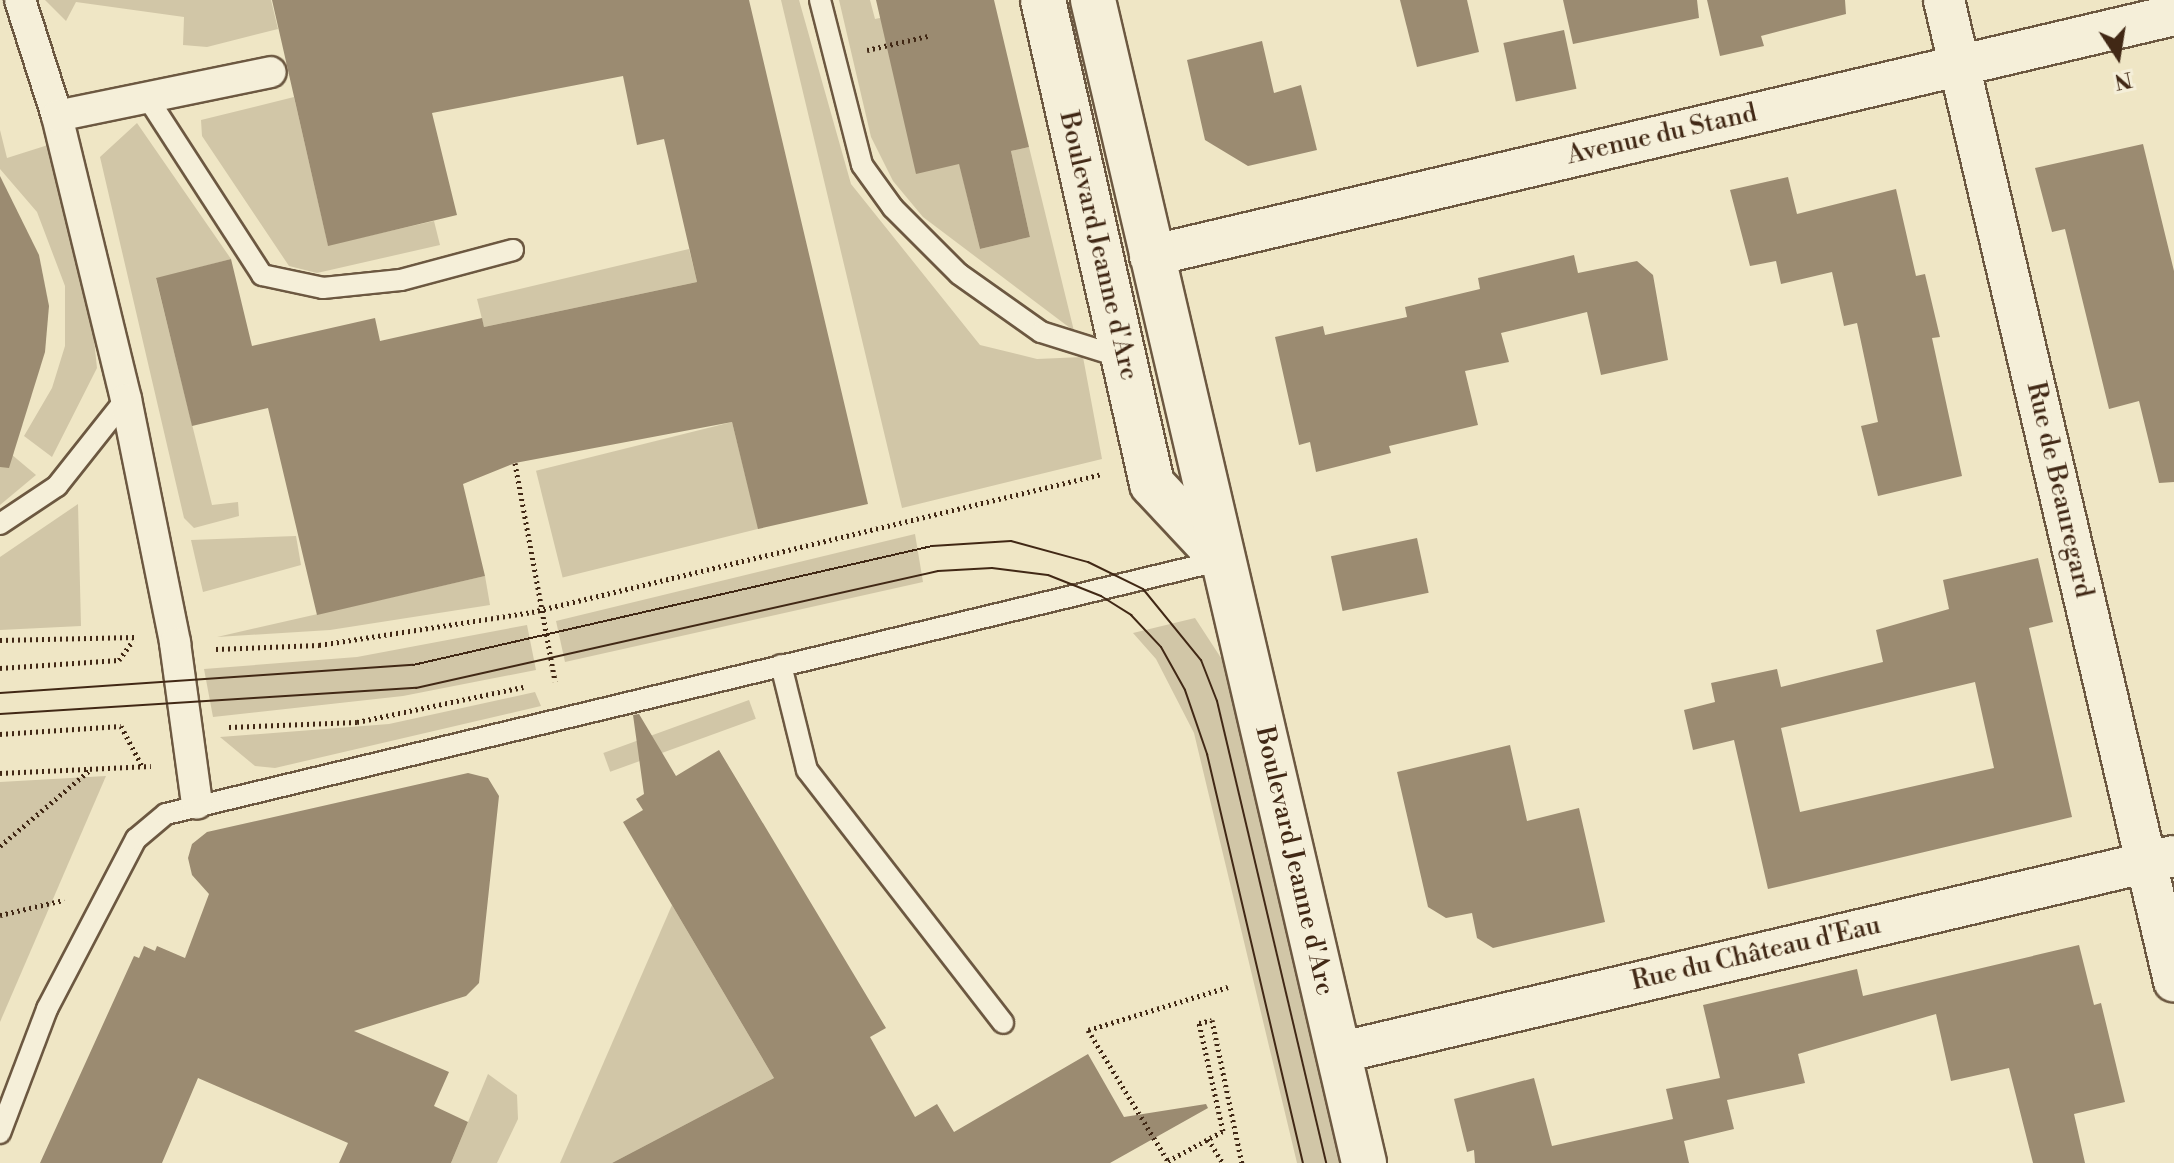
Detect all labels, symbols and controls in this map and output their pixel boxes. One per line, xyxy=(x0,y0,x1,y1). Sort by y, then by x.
north arrow xyxy=(2078,16,2158,96)
text: N xyxy=(2112,65,2134,95)
street label: Avenue du Stand xyxy=(1564,98,1760,172)
street label: Boulevard Jeanne d'Arc xyxy=(1052,109,1144,383)
street label: Rue de Beauregard xyxy=(2019,379,2099,601)
street label: Boulevard Jeanne d'Arc xyxy=(1248,724,1340,998)
street label: Rue du Château d'Eau xyxy=(1628,910,1884,998)

